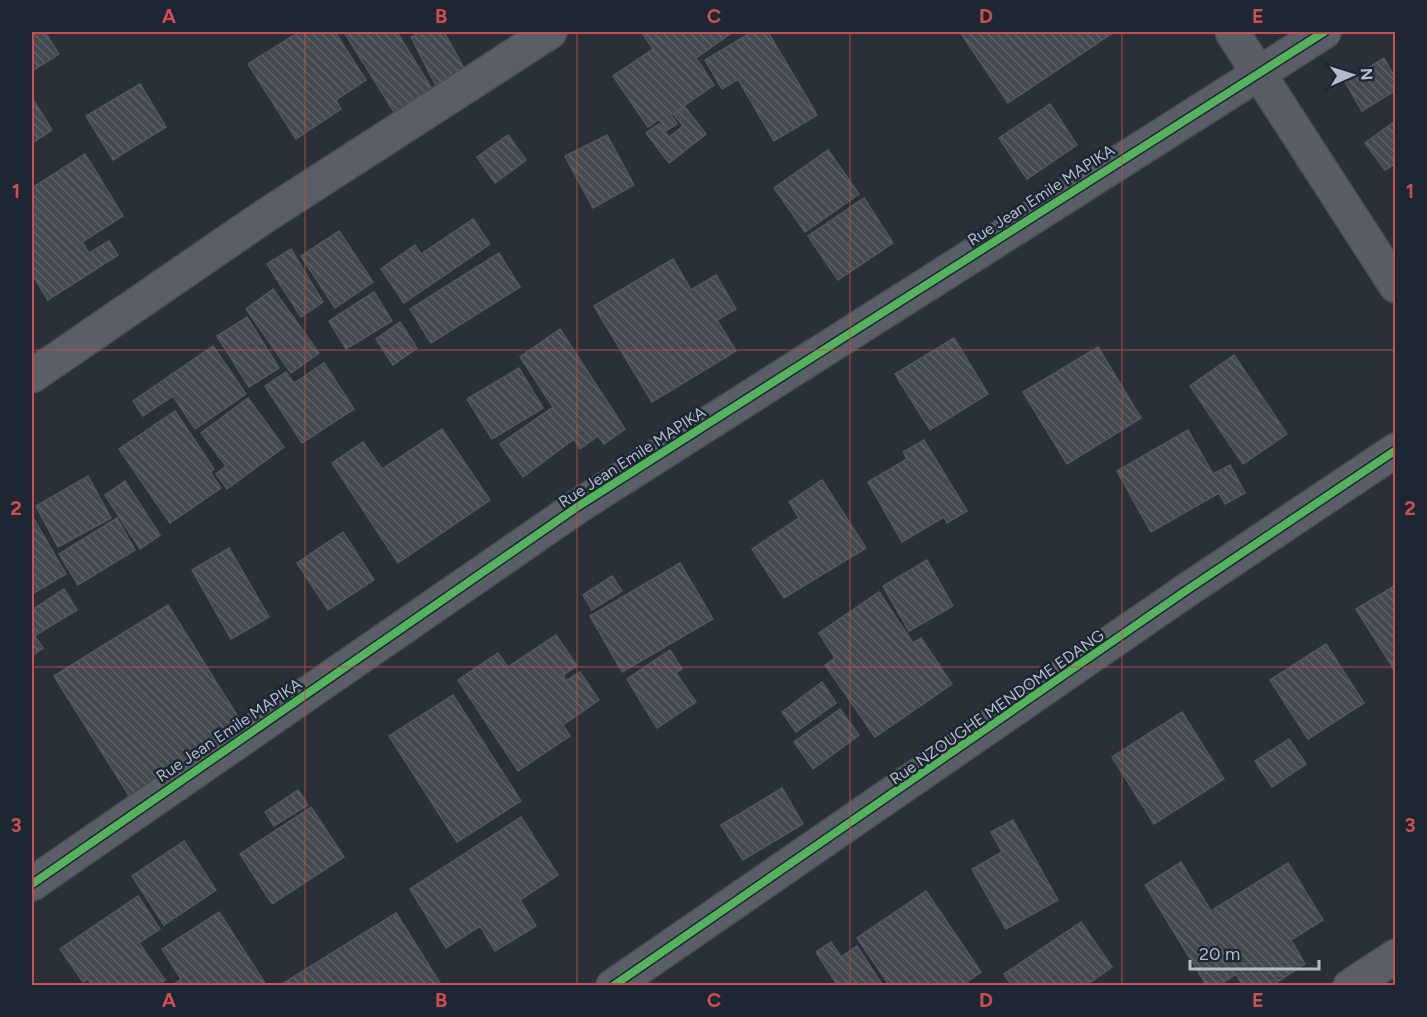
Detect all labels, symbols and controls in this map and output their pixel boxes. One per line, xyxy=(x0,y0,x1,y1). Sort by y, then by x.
text: A xyxy=(162,4,177,28)
text: B xyxy=(435,4,447,28)
text: C xyxy=(707,4,721,28)
text: D xyxy=(979,4,993,28)
text: E xyxy=(1252,4,1264,28)
north arrow xyxy=(1322,45,1382,105)
text: N xyxy=(1357,68,1376,81)
street label: Rue Jean Emile MAPIKA xyxy=(964,140,1118,250)
text: 1 xyxy=(12,179,20,203)
text: 1 xyxy=(1406,179,1414,203)
street label: Rue Jean Emile MAPIKA xyxy=(555,402,709,512)
text: 2 xyxy=(10,496,22,520)
text: 2 xyxy=(1404,496,1416,520)
street label: Rue NZOUGHE MENDOME EDANG xyxy=(886,625,1108,789)
street label: Rue Jean Emile MAPIKA xyxy=(153,674,305,786)
text: 3 xyxy=(10,813,22,837)
text: 3 xyxy=(1404,813,1416,837)
scale bar xyxy=(1190,933,1319,971)
text: 20 m xyxy=(1199,943,1240,965)
text: A xyxy=(162,988,177,1012)
text: B xyxy=(435,988,447,1012)
text: C xyxy=(707,988,721,1012)
text: D xyxy=(979,988,993,1012)
text: E xyxy=(1252,988,1264,1012)

